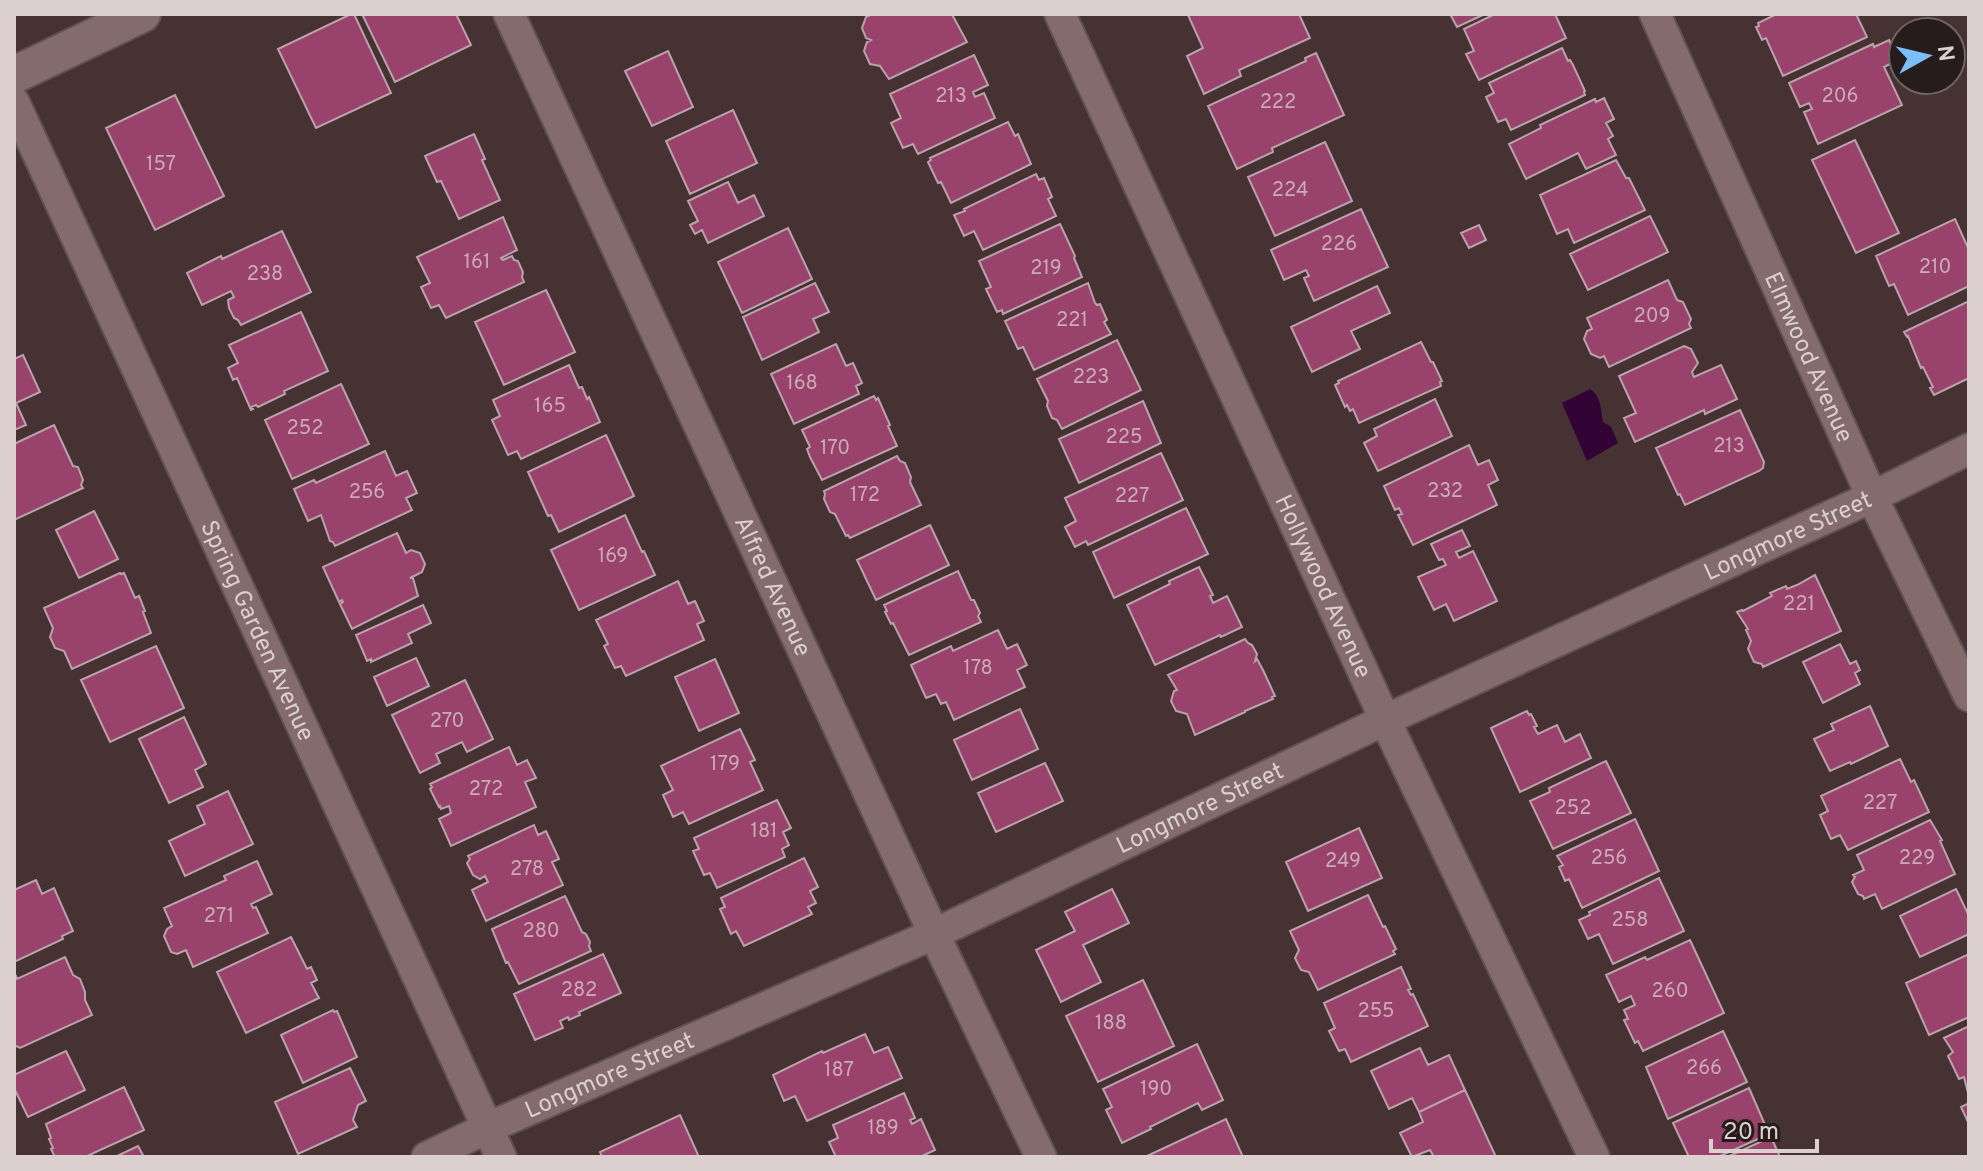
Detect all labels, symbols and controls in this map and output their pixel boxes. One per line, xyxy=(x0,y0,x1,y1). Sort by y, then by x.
north arrow xyxy=(1887,16,1967,96)
text: N xyxy=(1930,44,1959,63)
house number: 213 xyxy=(935,84,967,110)
house number: 206 xyxy=(1821,84,1859,110)
house number: 222 xyxy=(1260,90,1296,116)
house number: 157 xyxy=(146,152,176,178)
house number: 224 xyxy=(1272,178,1308,204)
house number: 226 xyxy=(1321,232,1357,258)
house number: 161 xyxy=(464,250,490,276)
house number: 210 xyxy=(1919,255,1951,281)
house number: 219 xyxy=(1030,256,1062,282)
house number: 238 xyxy=(247,262,283,288)
street label: Elmwood Avenue xyxy=(1756,268,1859,448)
house number: 209 xyxy=(1633,304,1671,330)
house number: 221 xyxy=(1056,308,1088,334)
house number: 223 xyxy=(1073,365,1109,391)
house number: 168 xyxy=(786,371,818,397)
house number: 165 xyxy=(534,394,566,420)
house number: 252 xyxy=(287,416,323,442)
house number: 225 xyxy=(1106,425,1142,451)
house number: 213 xyxy=(1713,434,1745,460)
house number: 170 xyxy=(820,436,850,462)
house number: 232 xyxy=(1427,479,1463,505)
house number: 256 xyxy=(349,480,385,506)
house number: 172 xyxy=(850,483,880,509)
house number: 227 xyxy=(1115,484,1149,510)
street label: Longmore Street xyxy=(1700,486,1877,589)
street label: Hollywood Avenue xyxy=(1267,491,1377,683)
street label: Alfred Avenue xyxy=(726,512,817,662)
street label: Spring Garden Avenue xyxy=(192,516,320,746)
house number: 169 xyxy=(598,544,628,570)
house number: 221 xyxy=(1783,592,1815,618)
house number: 178 xyxy=(963,656,993,682)
house number: 270 xyxy=(430,709,464,735)
house number: 179 xyxy=(710,752,740,778)
street label: Longmore Street xyxy=(1112,757,1289,862)
house number: 272 xyxy=(469,777,503,803)
house number: 227 xyxy=(1863,791,1897,817)
house number: 252 xyxy=(1555,796,1591,822)
house number: 181 xyxy=(750,819,778,845)
house number: 256 xyxy=(1591,846,1627,872)
house number: 229 xyxy=(1899,846,1935,872)
house number: 249 xyxy=(1325,849,1361,875)
house number: 278 xyxy=(510,857,544,883)
house number: 271 xyxy=(204,904,234,930)
house number: 258 xyxy=(1612,908,1648,934)
house number: 280 xyxy=(522,919,560,945)
house number: 282 xyxy=(561,978,597,1004)
house number: 260 xyxy=(1651,979,1689,1005)
house number: 255 xyxy=(1357,999,1395,1025)
house number: 188 xyxy=(1095,1011,1127,1037)
street label: Longmore Street xyxy=(521,1027,699,1127)
house number: 266 xyxy=(1686,1056,1722,1082)
house number: 187 xyxy=(824,1058,854,1084)
house number: 190 xyxy=(1140,1077,1172,1103)
scale bar xyxy=(1711,1103,1817,1153)
house number: 189 xyxy=(867,1116,899,1142)
text: 20 m xyxy=(1723,1118,1779,1148)

